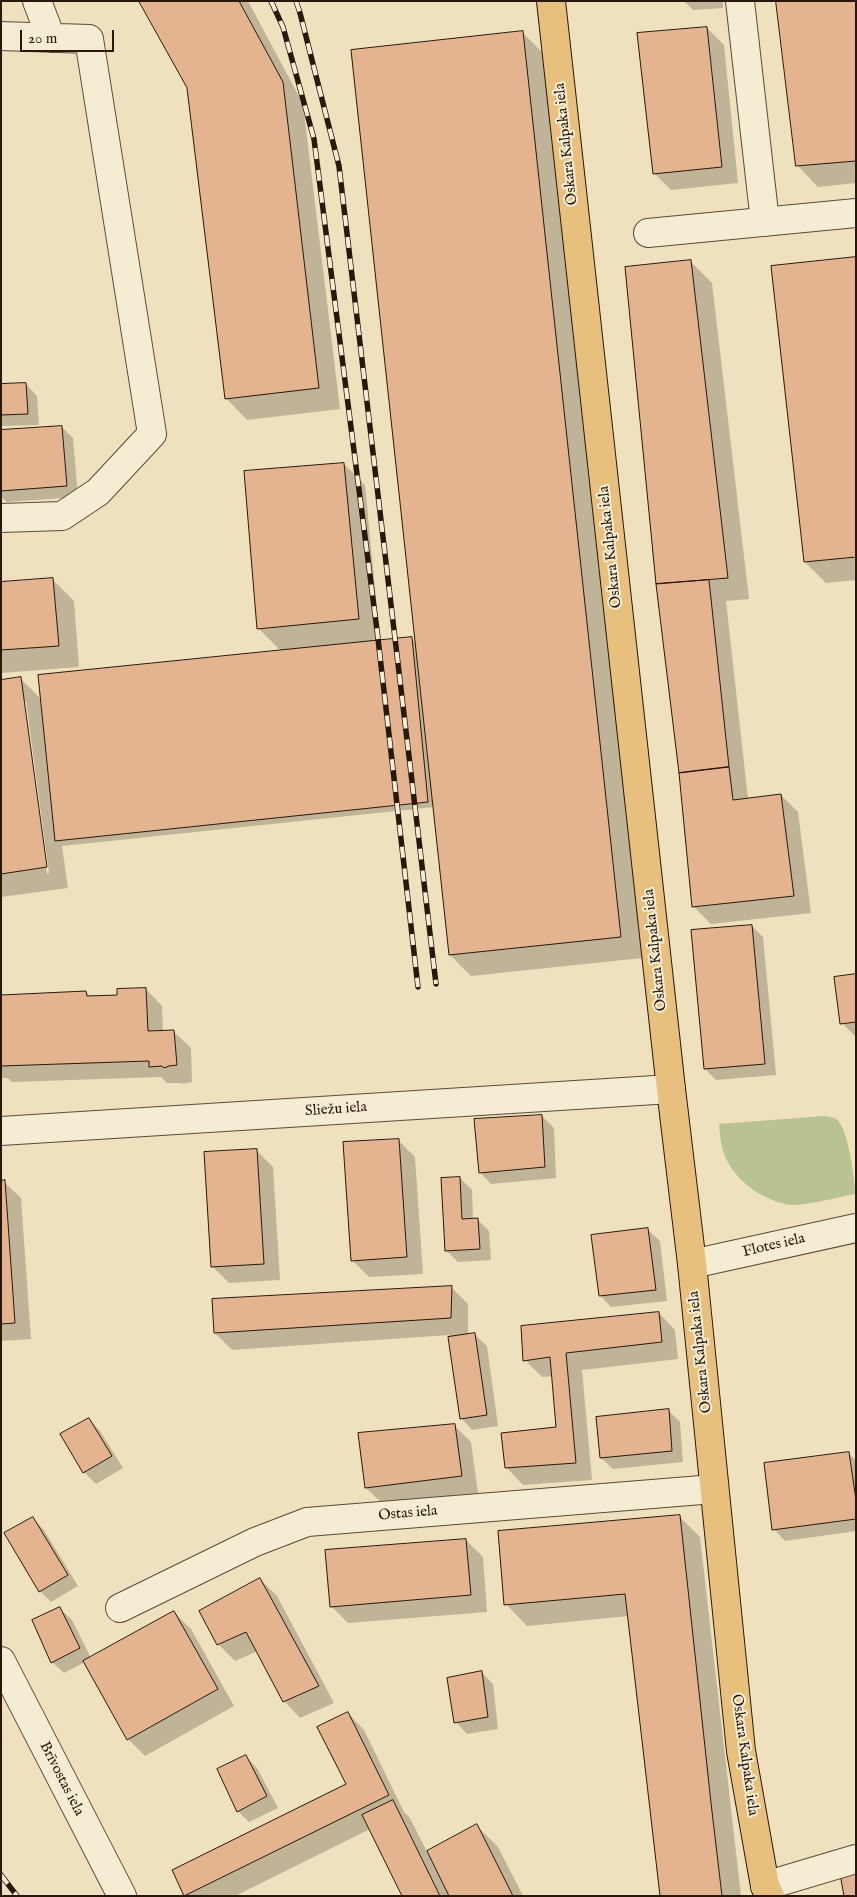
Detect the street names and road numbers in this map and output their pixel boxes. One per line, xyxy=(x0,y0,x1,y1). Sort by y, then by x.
street label: Oskara Kalpaka iela xyxy=(552,82,582,206)
street label: Oskara Kalpaka iela xyxy=(596,485,626,609)
street label: Oskara Kalpaka iela xyxy=(641,888,671,1012)
street label: Sliežu iela xyxy=(304,1099,368,1121)
street label: Flotes iela xyxy=(741,1230,807,1262)
street label: Oskara Kalpaka iela xyxy=(686,1290,716,1414)
street label: Ostas iela xyxy=(378,1502,438,1526)
street label: Oskara Kalpaka iela xyxy=(727,1693,761,1817)
street label: Brīvostas iela xyxy=(35,1739,87,1819)

